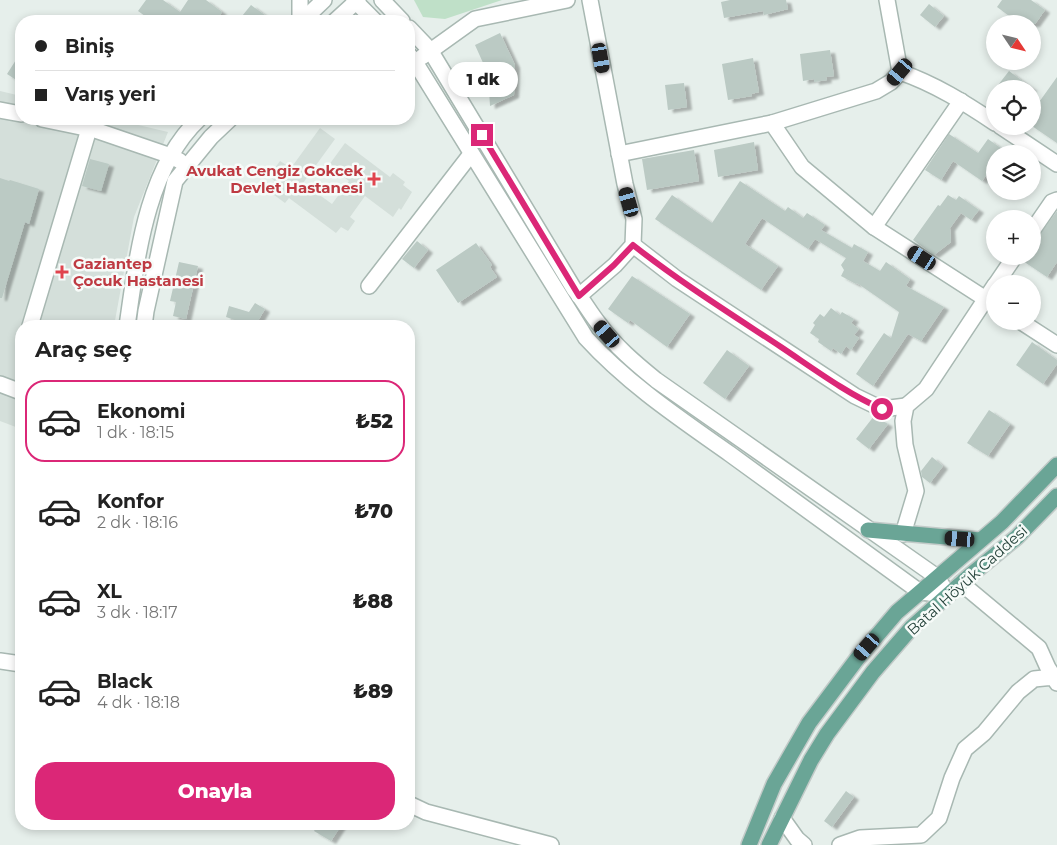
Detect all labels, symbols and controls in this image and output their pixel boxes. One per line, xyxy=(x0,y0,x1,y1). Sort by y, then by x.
north arrow xyxy=(986,15,1041,70)
map controls xyxy=(986,15,1041,330)
text: Biniş xyxy=(65,35,114,58)
car xyxy=(591,42,610,74)
car xyxy=(884,56,915,88)
callout: 1 dk xyxy=(447,62,517,98)
text: 1 dk xyxy=(466,70,500,89)
button: locate xyxy=(986,80,1041,135)
text: Varış yeri xyxy=(65,83,156,106)
route end xyxy=(471,124,493,146)
button: layers xyxy=(986,145,1041,200)
place label: Avukat Cengiz Gokcek Devlet Hastanesi xyxy=(185,161,363,197)
marker: Avukat Cengiz Gokcek Devlet Hastanesi xyxy=(367,172,381,186)
car xyxy=(617,186,640,218)
button: + xyxy=(986,210,1041,265)
car xyxy=(905,244,938,272)
place label: Gaziantep Çocuk Hastanesi xyxy=(73,254,204,290)
marker: Gaziantep Çocuk Hastanesi xyxy=(55,265,69,279)
button: − xyxy=(986,275,1041,330)
car xyxy=(591,318,622,350)
text: Araç seç xyxy=(35,336,132,363)
route start xyxy=(871,398,893,420)
icon: car xyxy=(37,399,82,444)
text: Ekonomi xyxy=(97,400,186,423)
text: ₺52 xyxy=(355,410,393,433)
text: 1 dk · 18:15 xyxy=(97,423,174,442)
icon: car xyxy=(37,489,82,534)
text: Konfor xyxy=(97,490,164,513)
text: ₺70 xyxy=(354,500,393,523)
text: 2 dk · 18:16 xyxy=(97,513,178,532)
street label: Batal Höyük Caddesi xyxy=(903,521,1031,639)
car xyxy=(944,530,975,548)
icon: car xyxy=(37,579,82,624)
text: XL xyxy=(97,580,122,603)
text: ₺88 xyxy=(353,590,393,613)
text: 3 dk · 18:17 xyxy=(97,603,178,622)
car xyxy=(851,631,882,663)
icon: car xyxy=(37,669,82,714)
text: Black xyxy=(97,670,153,693)
text: ₺89 xyxy=(353,680,393,703)
text: 4 dk · 18:18 xyxy=(97,693,180,712)
button: Onayla xyxy=(35,762,395,820)

